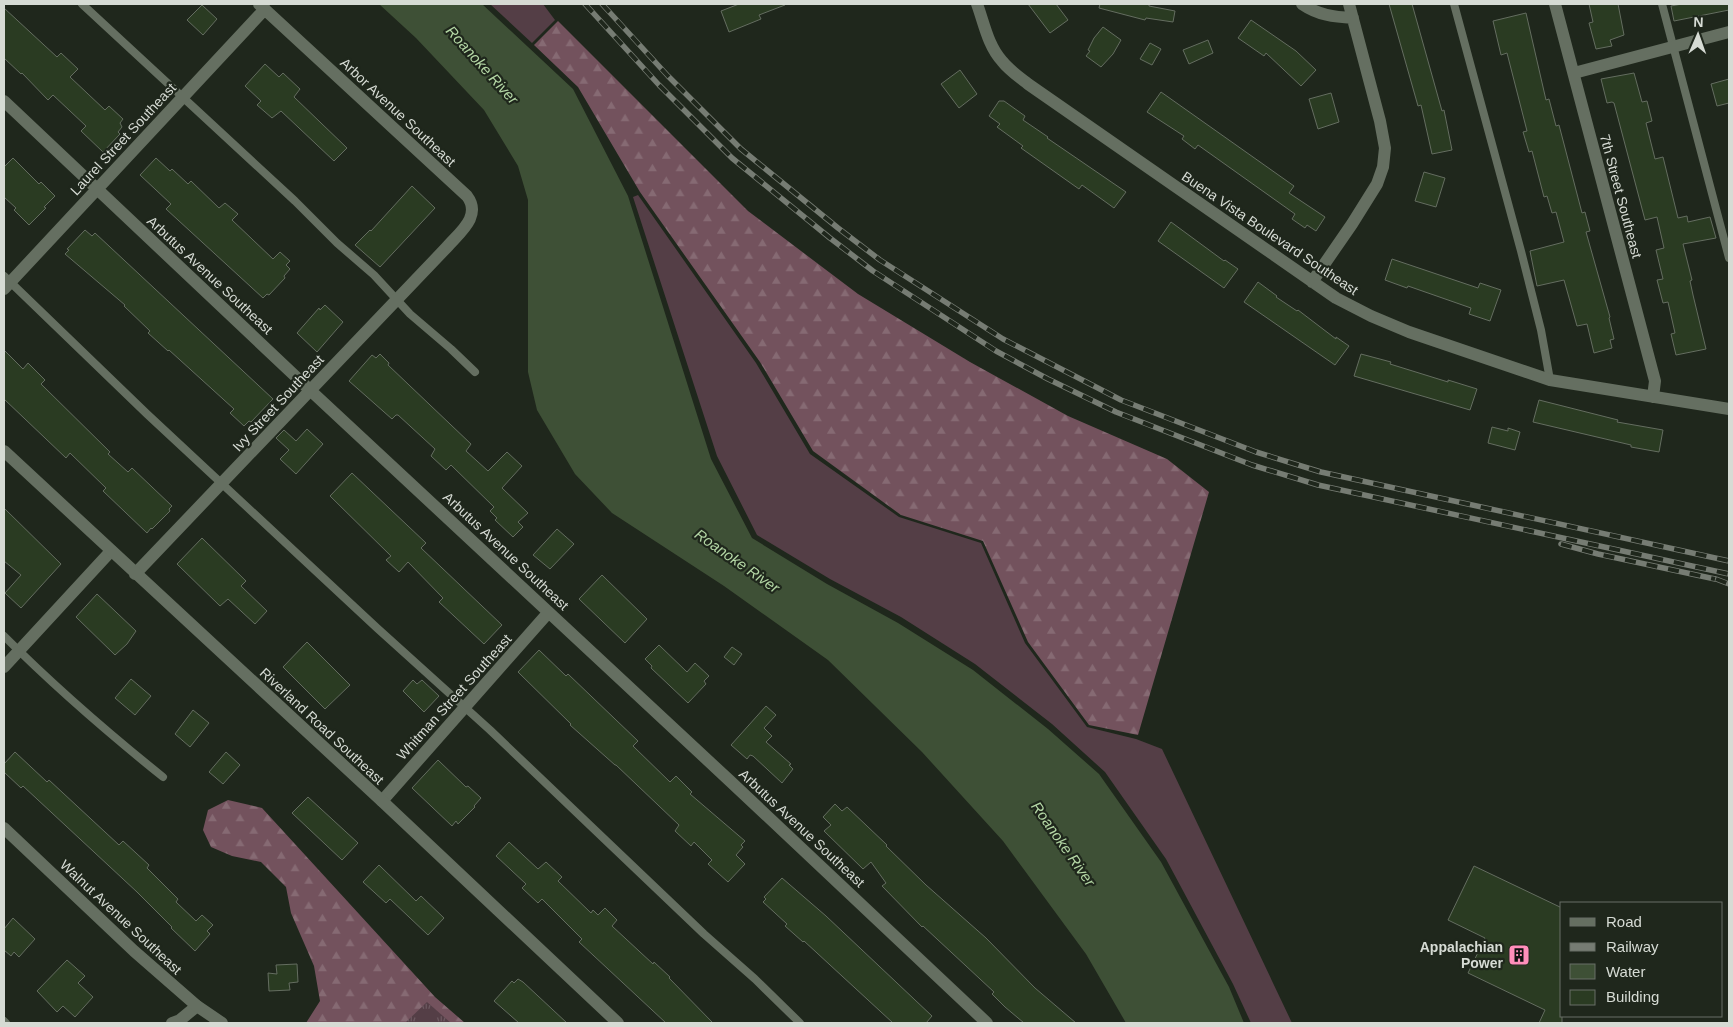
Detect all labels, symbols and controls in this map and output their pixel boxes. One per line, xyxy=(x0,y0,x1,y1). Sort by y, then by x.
north arrow xyxy=(1673,10,1723,60)
text: N xyxy=(1693,14,1704,30)
water label: Roanoke River xyxy=(443,22,523,108)
street label: Arbor Avenue Southeast xyxy=(337,54,459,170)
street label: Laurel Street Southeast xyxy=(67,80,179,198)
street label: 7th Street Southeast xyxy=(1597,132,1645,260)
street label: Buena Vista Boulevard Southeast xyxy=(1179,168,1361,298)
street label: Arbutus Avenue Southeast xyxy=(144,213,276,337)
street label: Ivy Street Southeast xyxy=(229,351,327,455)
street label: Arbutus Avenue Southeast xyxy=(440,489,572,613)
water label: Roanoke River xyxy=(692,525,784,597)
street label: Whitman Street Southeast xyxy=(393,631,515,763)
street label: Riverland Road Southeast xyxy=(257,664,387,788)
street label: Arbutus Avenue Southeast xyxy=(736,766,868,890)
water label: Roanoke River xyxy=(1028,798,1099,890)
street label: Walnut Avenue Southeast xyxy=(57,856,185,978)
legend xyxy=(1560,902,1723,1017)
text: Road xyxy=(1606,913,1642,930)
text: Railway xyxy=(1606,938,1659,955)
place label: Appalachian Power xyxy=(1420,939,1504,971)
building icon: Appalachian Power xyxy=(1507,943,1531,967)
text: Water xyxy=(1606,963,1645,980)
text: Building xyxy=(1606,988,1659,1005)

